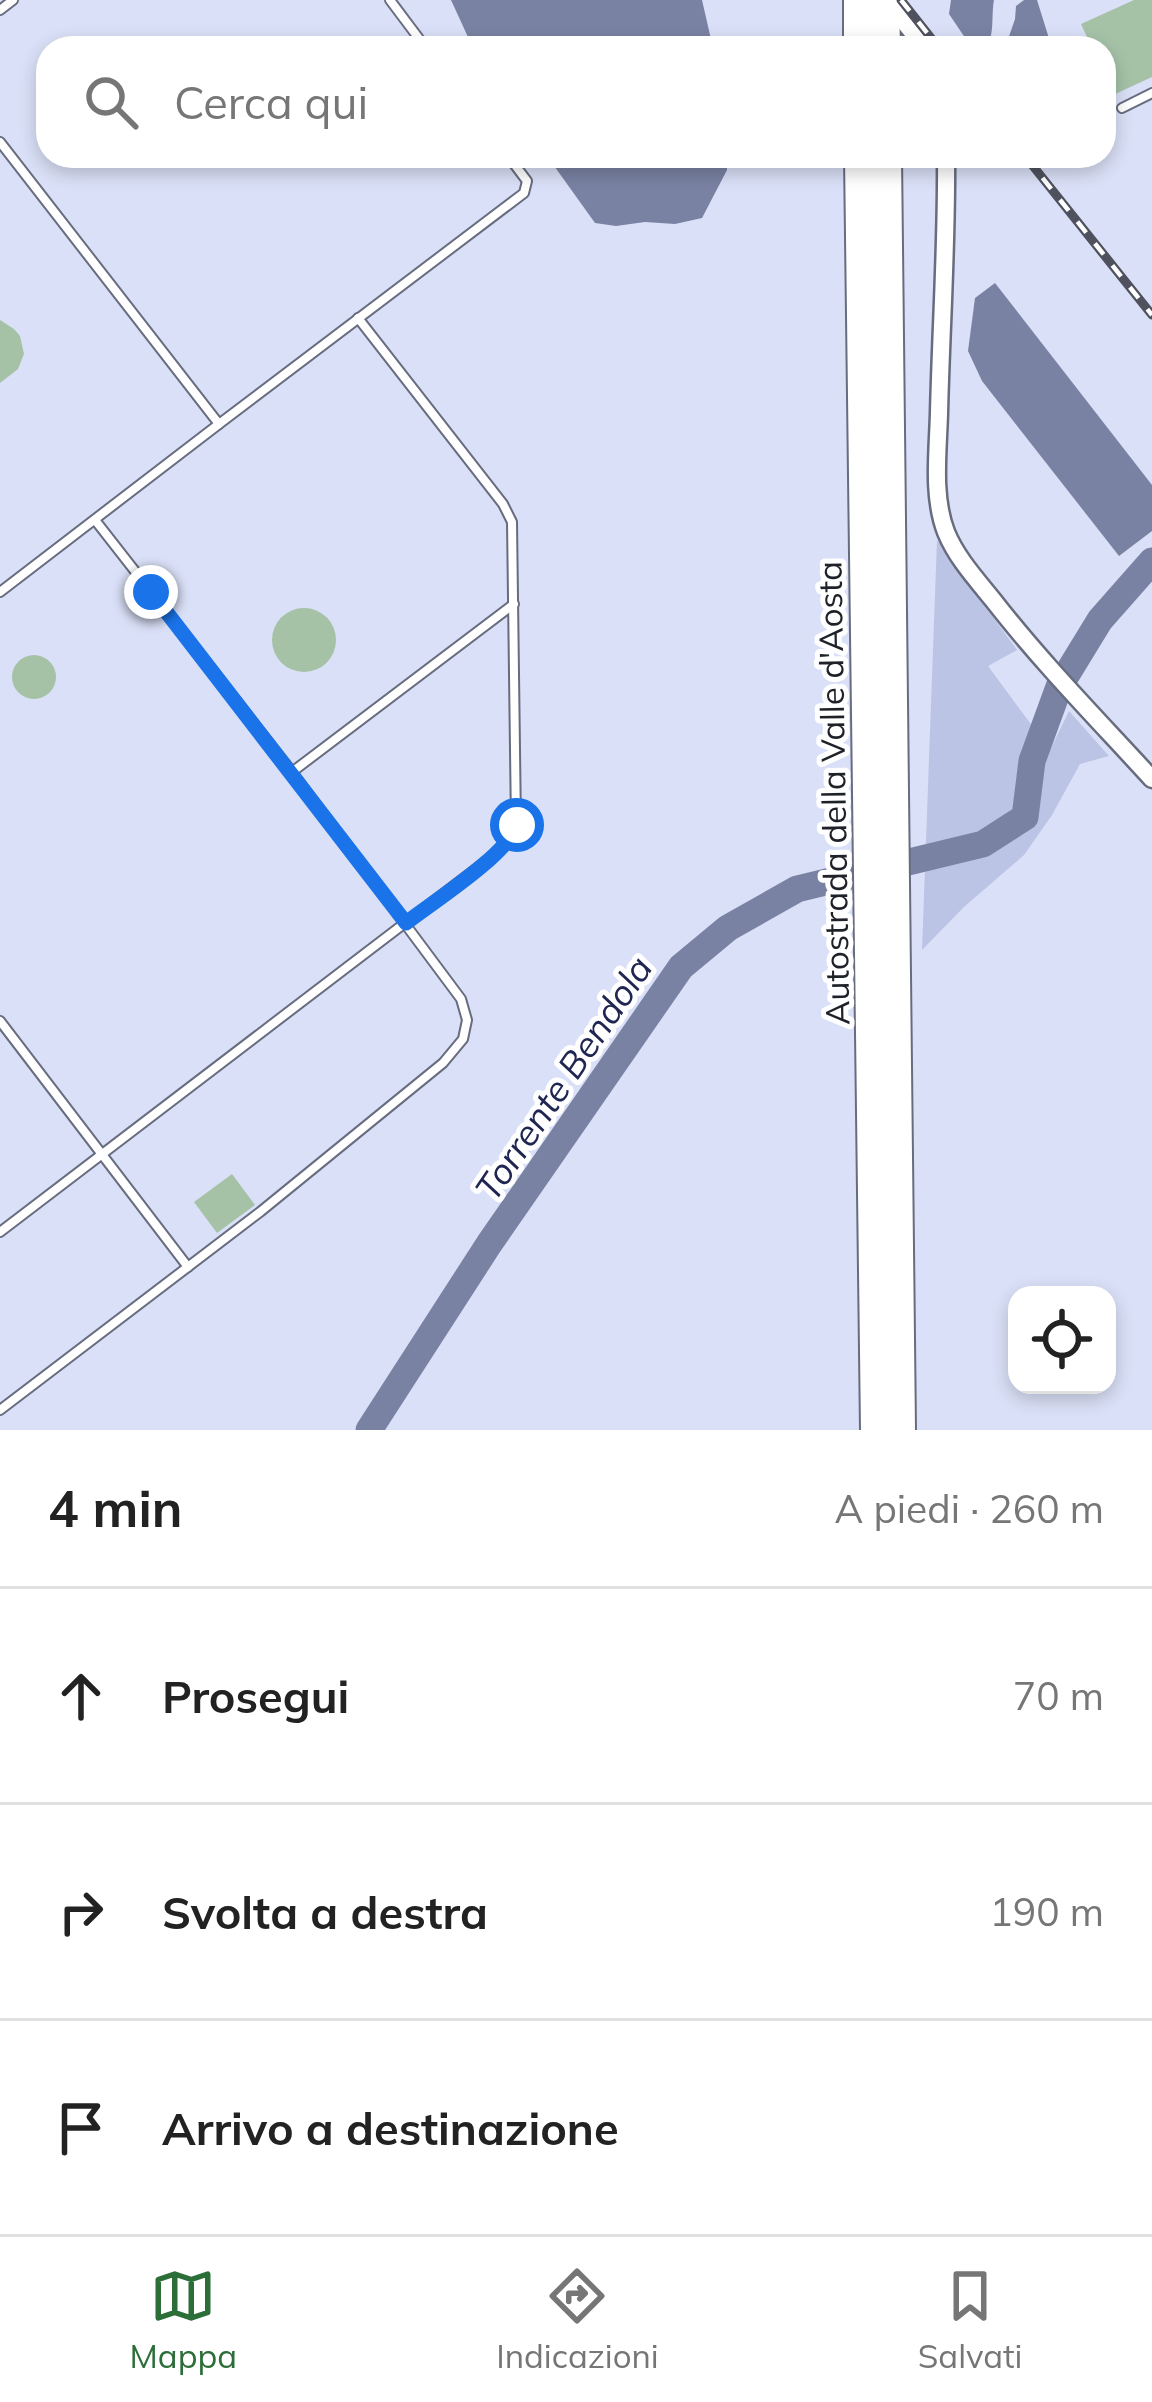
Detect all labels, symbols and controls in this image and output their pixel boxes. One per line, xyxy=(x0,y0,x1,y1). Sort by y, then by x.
search box xyxy=(36,36,1116,168)
icon: search xyxy=(78,69,144,135)
text: Cerca qui xyxy=(174,74,368,130)
street label: Autostrada della Valle d'Aosta xyxy=(808,561,858,1025)
route end xyxy=(124,565,178,619)
route start xyxy=(490,798,544,852)
water label: Torrente Bendola xyxy=(465,947,661,1209)
map controls xyxy=(1008,1286,1116,1394)
button: locate xyxy=(1008,1286,1116,1394)
text: 4 min xyxy=(48,1476,183,1540)
text: A piedi · 260 m xyxy=(835,1484,1104,1533)
icon: ahead xyxy=(48,1663,114,1729)
text: Prosegui xyxy=(162,1668,349,1724)
text: 70 m xyxy=(1013,1671,1104,1720)
icon: right xyxy=(48,1879,114,1945)
text: Svolta a destra xyxy=(162,1884,488,1940)
text: 190 m xyxy=(989,1887,1104,1936)
icon: arrive xyxy=(48,2095,114,2161)
text: Arrivo a destinazione xyxy=(162,2100,619,2156)
tab: Mappa xyxy=(130,2263,237,2376)
tab: Indicazioni xyxy=(496,2263,659,2376)
tab: Salvati xyxy=(918,2263,1022,2376)

